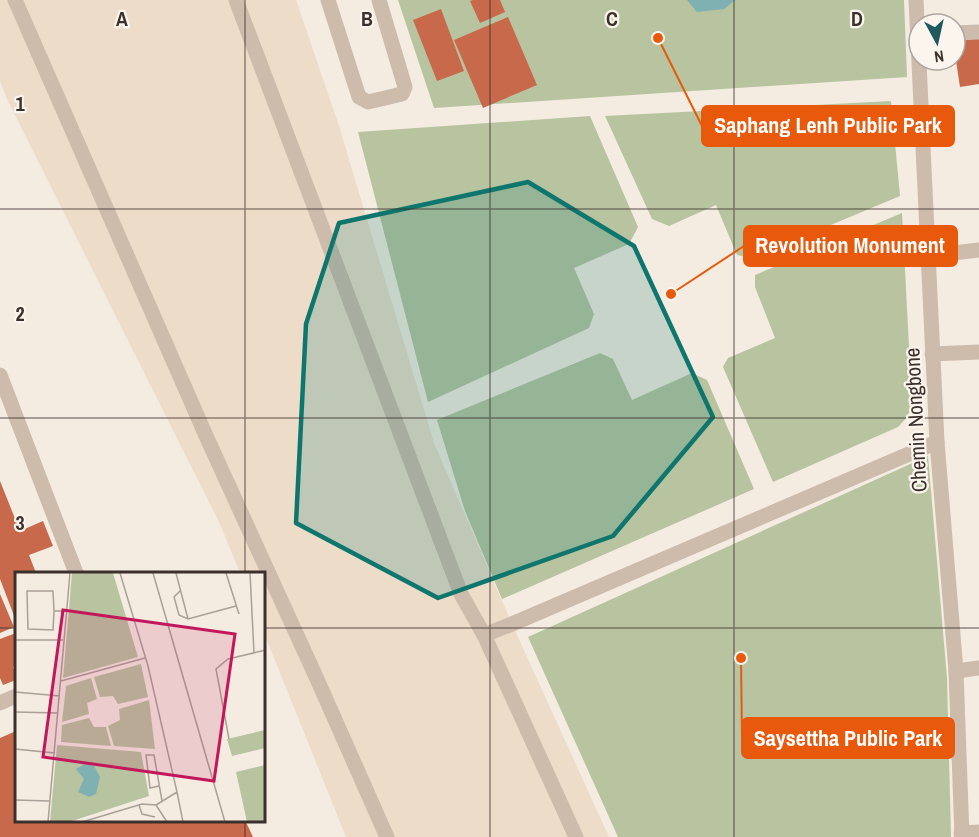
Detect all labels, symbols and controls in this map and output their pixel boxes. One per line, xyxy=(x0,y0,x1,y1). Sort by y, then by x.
text: A xyxy=(116,5,128,32)
text: B xyxy=(361,5,373,32)
text: C xyxy=(606,5,618,32)
text: D xyxy=(851,5,863,32)
north arrow xyxy=(907,12,967,72)
text: N xyxy=(933,45,945,68)
text: 1 xyxy=(15,90,25,117)
callout: Saphang Lenh Public Park xyxy=(702,106,954,146)
text: Saphang Lenh Public Park xyxy=(714,110,943,140)
callout: Revolution Monument xyxy=(744,226,957,266)
text: Revolution Monument xyxy=(755,230,945,260)
text: 2 xyxy=(15,300,25,327)
street label: Chemin Nongbone xyxy=(897,347,934,493)
text: 3 xyxy=(15,509,25,536)
inset map xyxy=(15,572,266,822)
callout: Saysettha Public Park xyxy=(742,718,954,758)
text: Saysettha Public Park xyxy=(754,723,943,753)

